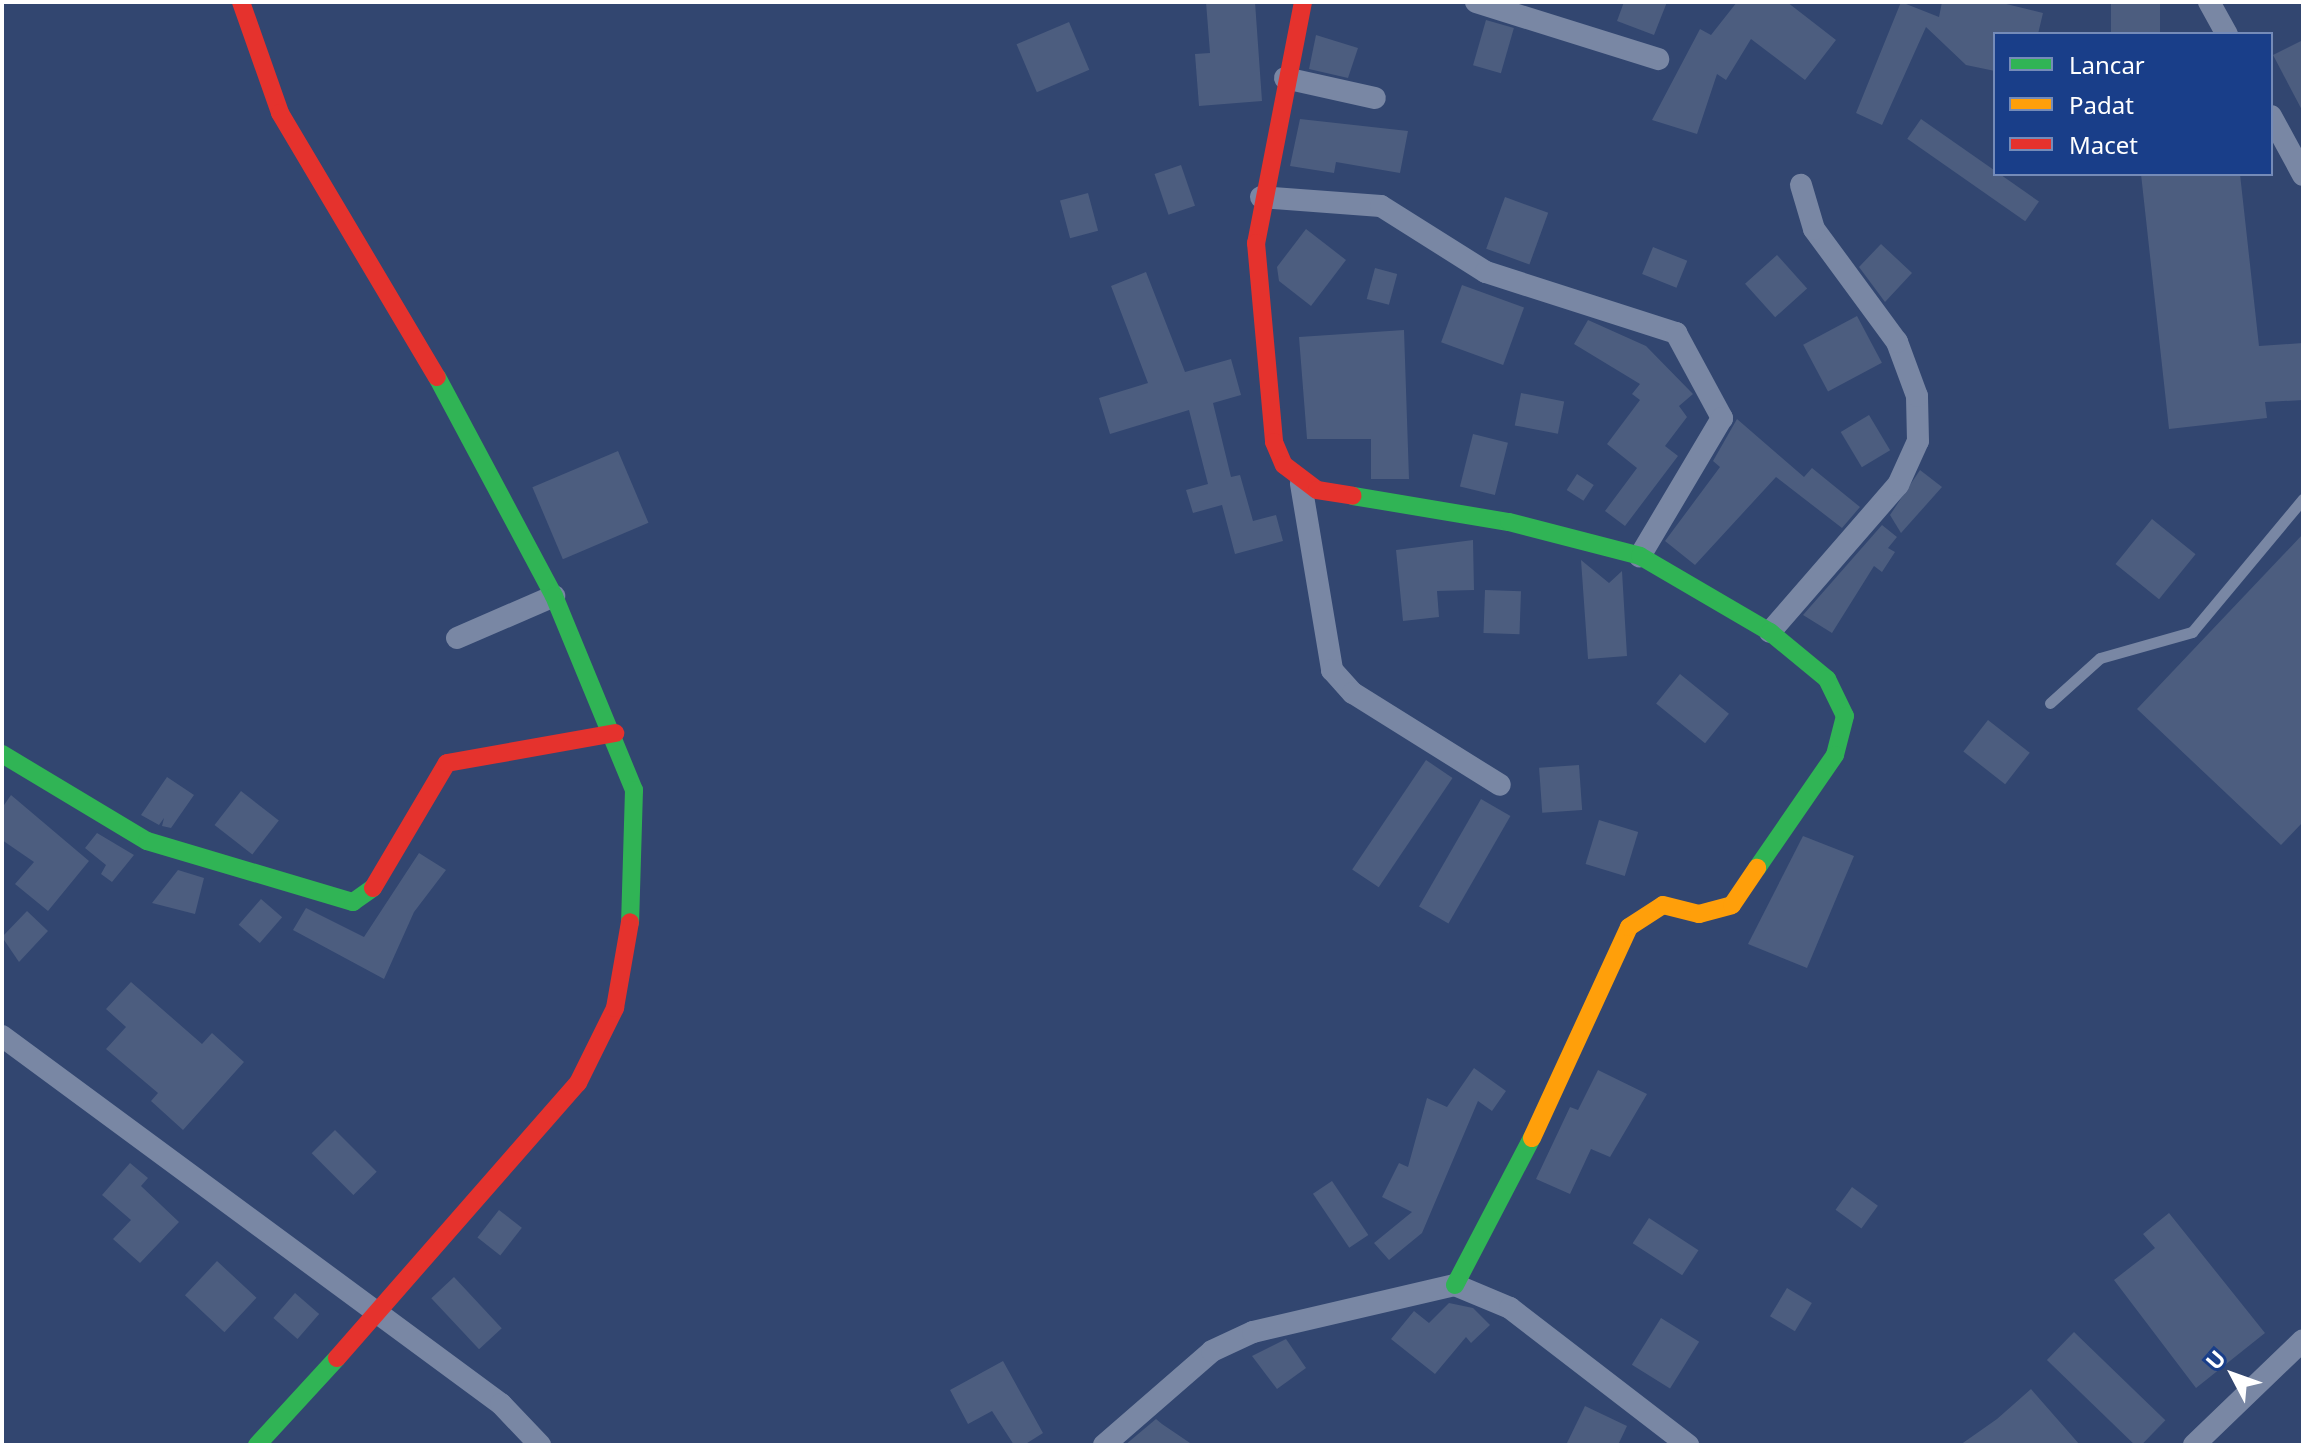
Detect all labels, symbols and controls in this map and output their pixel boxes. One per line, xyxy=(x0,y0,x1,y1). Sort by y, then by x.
legend xyxy=(1993,32,2273,176)
text: Lancar xyxy=(2069,48,2145,81)
text: Padat xyxy=(2069,88,2134,121)
text: Macet xyxy=(2069,128,2138,161)
north arrow xyxy=(2193,1335,2273,1415)
text: U xyxy=(2198,1343,2232,1375)

